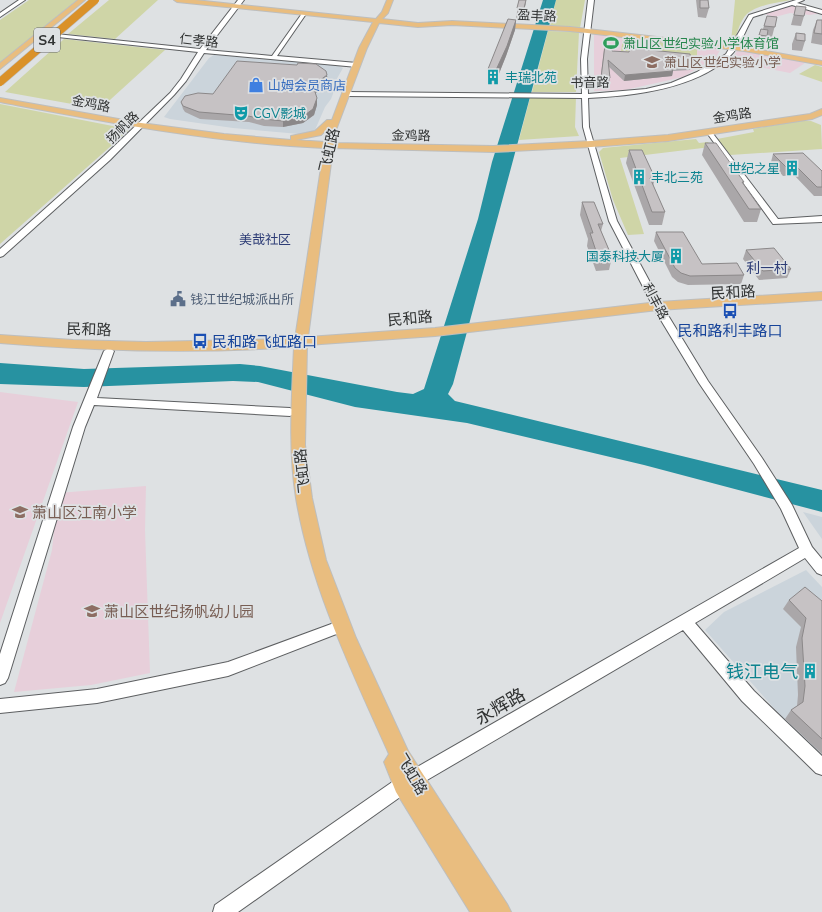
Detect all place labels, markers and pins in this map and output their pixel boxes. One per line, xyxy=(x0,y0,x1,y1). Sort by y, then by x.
sports icon: 萧山区世纪实验小学体育馆 xyxy=(602,34,620,52)
place label: 萧山区世纪实验小学体育馆 xyxy=(623,35,779,51)
school or university icon: 萧山区世纪实验小学 xyxy=(643,53,661,71)
place label: 萧山区世纪实验小学 xyxy=(664,54,781,70)
building icon: 丰瑞北苑 xyxy=(484,68,502,86)
place label: 丰瑞北苑 xyxy=(505,69,557,85)
shop icon: 山姆会员商店 xyxy=(247,76,265,94)
place label: 山姆会员商店 xyxy=(268,77,346,93)
theatre icon: CGV影城 xyxy=(232,104,250,122)
place label: CGV影城 xyxy=(253,105,306,121)
building icon: 世纪之星 xyxy=(783,159,801,177)
place label: 世纪之星 xyxy=(728,160,780,176)
building icon: 丰北三苑 xyxy=(630,168,648,186)
place label: 丰北三苑 xyxy=(651,169,703,185)
building icon: 国泰科技大厦 xyxy=(667,247,685,265)
place label: 国泰科技大厦 xyxy=(586,248,664,264)
public building icon: 钱江世纪城派出所 xyxy=(169,290,187,308)
place label: 钱江世纪城派出所 xyxy=(190,291,294,307)
bus stop icon: 民和路利丰路口 xyxy=(721,302,739,320)
place label: 民和路利丰路口 xyxy=(677,321,783,340)
bus stop icon: 民和路飞虹路口 xyxy=(191,332,209,350)
place label: 民和路飞虹路口 xyxy=(212,332,317,351)
school or university icon: 萧山区江南小学 xyxy=(11,503,29,521)
place label: 萧山区江南小学 xyxy=(32,503,137,522)
school or university icon: 萧山区世纪扬帆幼儿园 xyxy=(83,602,101,620)
place label: 萧山区世纪扬帆幼儿园 xyxy=(104,602,254,621)
place label: 钱江电气 xyxy=(726,660,798,683)
building icon: 钱江电气 xyxy=(801,662,819,680)

